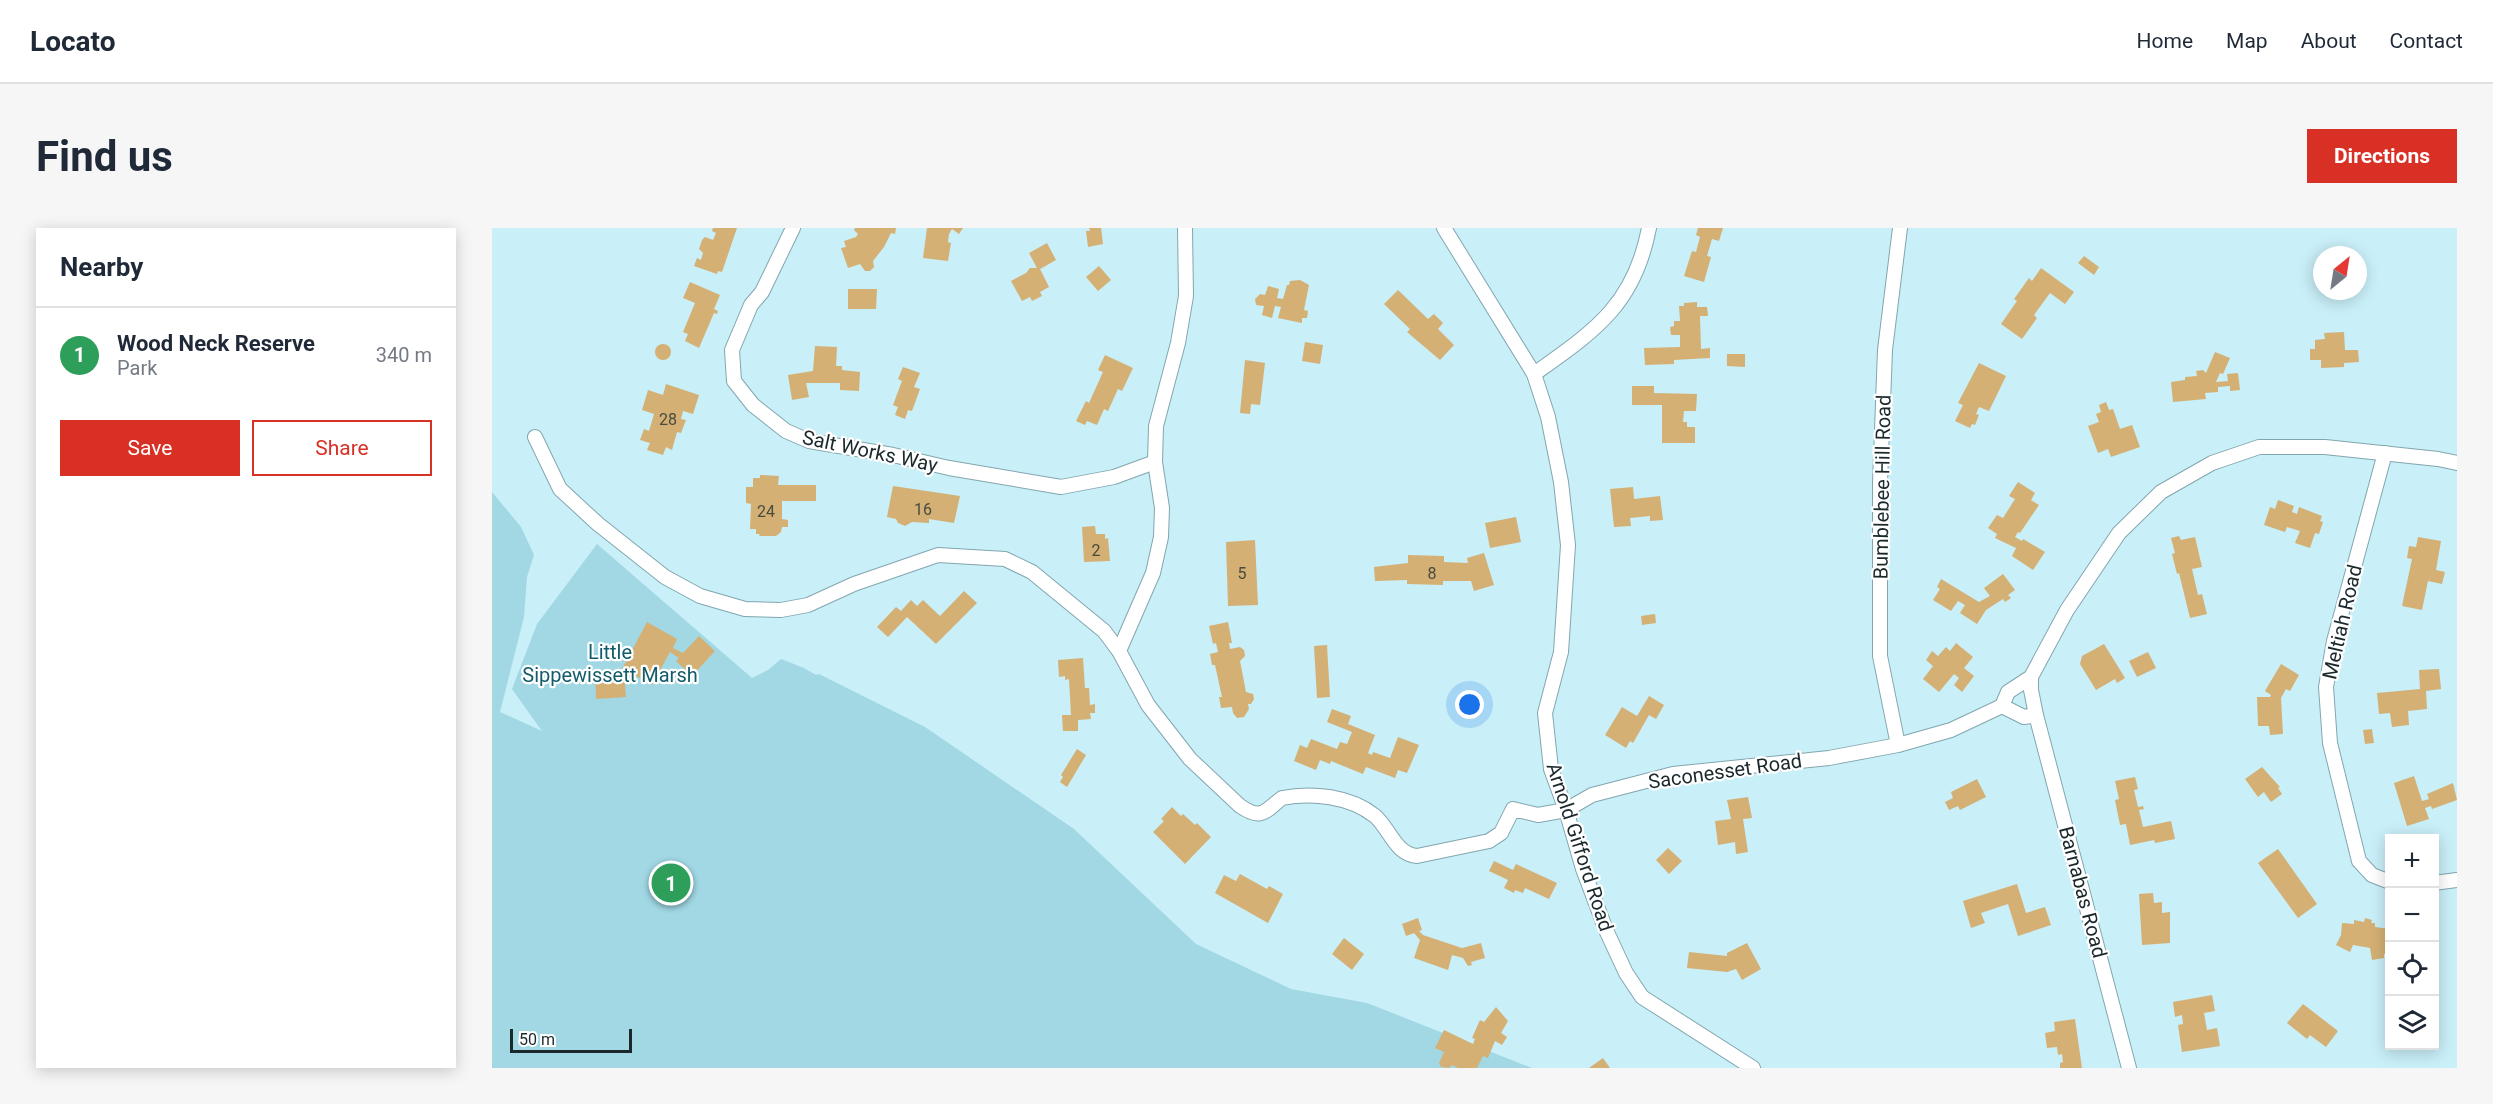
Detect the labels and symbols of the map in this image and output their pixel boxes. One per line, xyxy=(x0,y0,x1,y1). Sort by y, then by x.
north arrow xyxy=(2313,246,2367,300)
street label: Bumblebee Hill Road xyxy=(1868,394,1896,580)
house number: 28 xyxy=(659,410,677,429)
street label: Salt Works Way xyxy=(800,425,940,477)
house number: 16 xyxy=(914,500,932,519)
house number: 24 xyxy=(757,502,775,521)
house number: 2 xyxy=(1092,541,1101,560)
street label: Meltiah Road xyxy=(2317,562,2367,682)
house number: 5 xyxy=(1238,564,1247,583)
house number: 8 xyxy=(1428,564,1437,583)
park label: Little Sippewissett Marsh xyxy=(522,640,698,687)
your location xyxy=(1455,690,1484,719)
street label: Saconesset Road xyxy=(1647,748,1803,794)
street label: Arnold Gifford Road xyxy=(1541,760,1619,934)
street label: Barnabas Road xyxy=(2054,824,2112,960)
pin: 1 xyxy=(652,860,690,906)
scale bar xyxy=(510,1026,632,1054)

